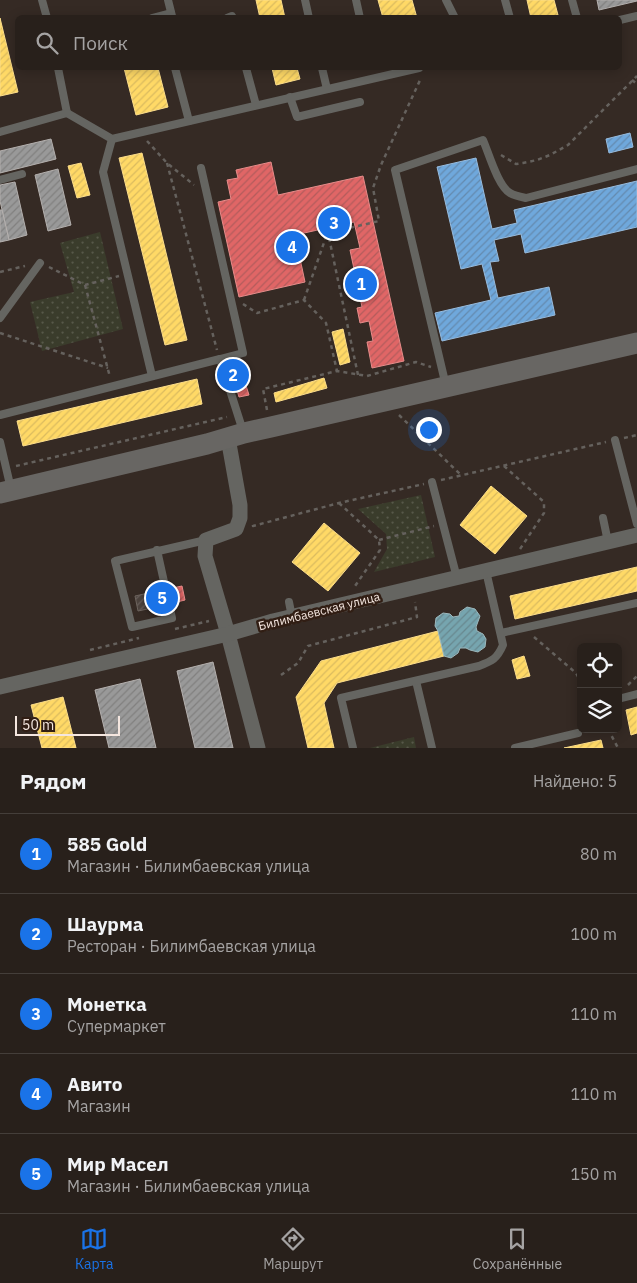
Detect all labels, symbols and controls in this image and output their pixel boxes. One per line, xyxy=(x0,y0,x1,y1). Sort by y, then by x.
search box xyxy=(15,15,622,70)
icon: search xyxy=(33,29,61,57)
text: Поиск xyxy=(73,31,128,55)
pin: 3 xyxy=(318,204,350,242)
pin: 4 xyxy=(276,228,308,266)
pin: 1 xyxy=(345,265,377,303)
pin: 2 xyxy=(217,356,249,394)
your location xyxy=(416,417,442,443)
pin: 5 xyxy=(146,579,178,617)
street label: Билимбаевская улица xyxy=(257,588,382,633)
map controls xyxy=(577,643,622,733)
button: locate xyxy=(577,643,622,688)
button: layers xyxy=(577,688,622,733)
scale bar xyxy=(15,713,120,736)
text: 50 m xyxy=(22,716,54,734)
text: Рядом xyxy=(20,767,87,795)
text: Найдено: 5 xyxy=(533,771,617,791)
text: 585 Gold xyxy=(67,832,147,856)
text: 1 xyxy=(31,844,41,864)
text: 80 m xyxy=(580,844,617,864)
text: Магазин · Билимбаевская улица xyxy=(67,856,310,876)
text: Шаурма xyxy=(67,912,144,936)
text: 2 xyxy=(31,924,41,944)
text: 100 m xyxy=(570,924,617,944)
text: Ресторан · Билимбаевская улица xyxy=(67,936,316,956)
text: Монетка xyxy=(67,992,147,1016)
text: 3 xyxy=(31,1004,41,1024)
text: 110 m xyxy=(570,1004,617,1024)
text: Супермаркет xyxy=(67,1016,166,1036)
text: Авито xyxy=(67,1072,123,1096)
text: 4 xyxy=(31,1084,41,1104)
text: 110 m xyxy=(570,1084,617,1104)
text: Магазин xyxy=(67,1096,131,1116)
text: Мир Масел xyxy=(67,1152,169,1176)
text: 5 xyxy=(31,1164,41,1184)
text: 150 m xyxy=(570,1164,617,1184)
text: Магазин · Билимбаевская улица xyxy=(67,1176,310,1196)
tab: Карта xyxy=(75,1225,113,1273)
tab: Маршрут xyxy=(263,1225,323,1273)
tab: Сохранённые xyxy=(473,1225,562,1273)

